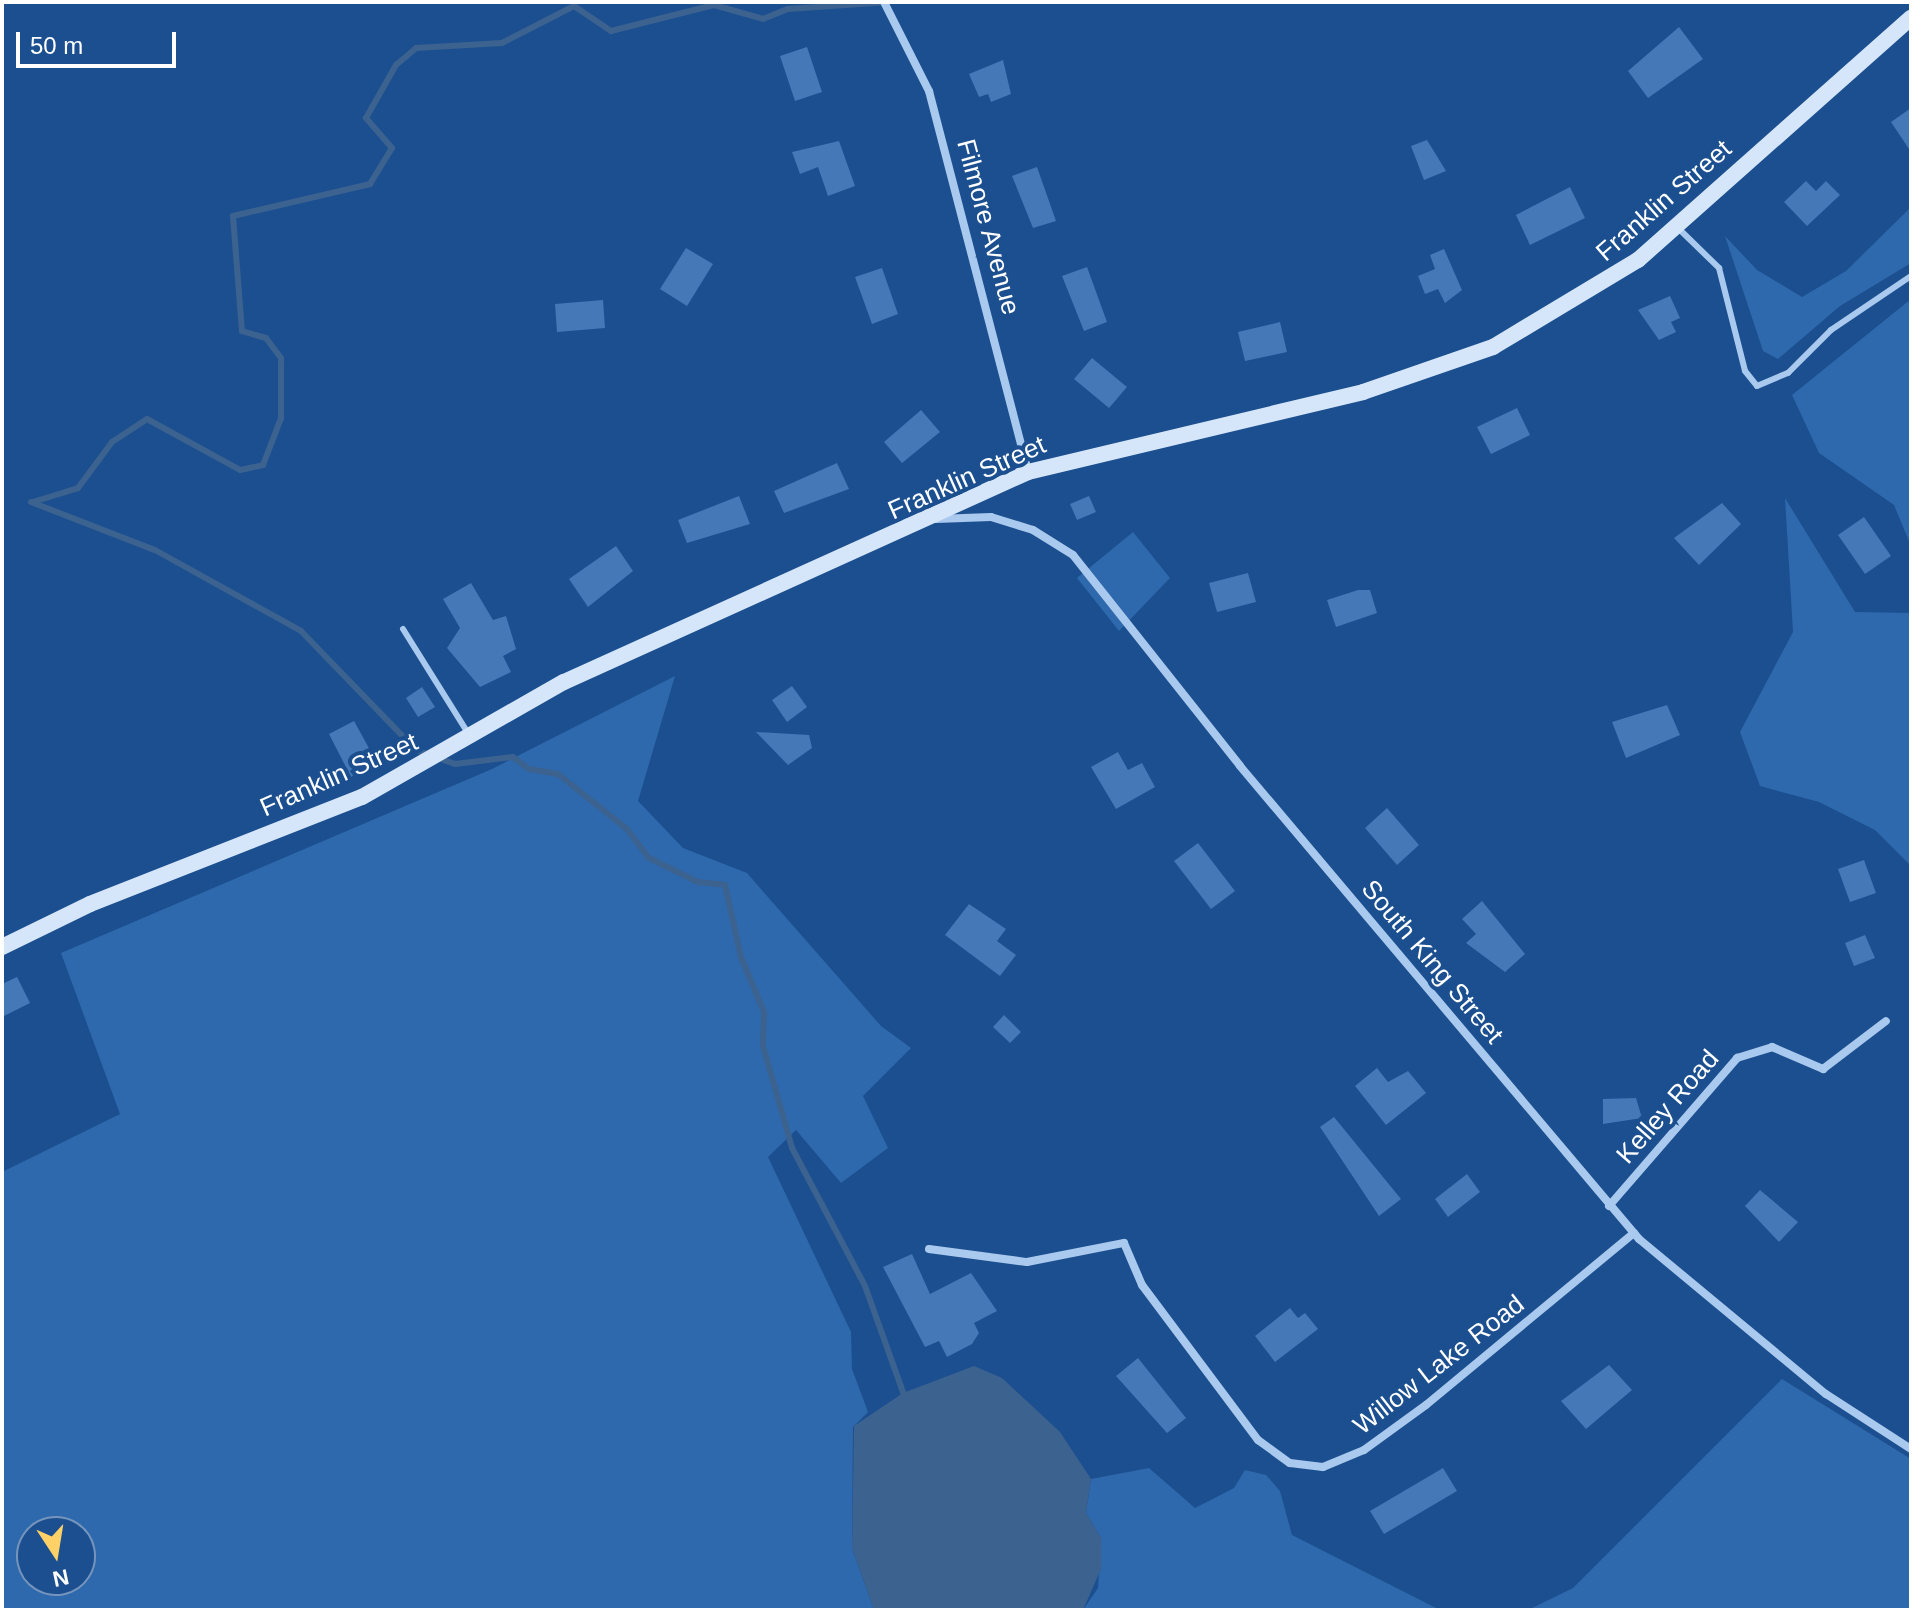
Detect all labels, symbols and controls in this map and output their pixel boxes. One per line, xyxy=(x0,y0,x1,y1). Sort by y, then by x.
scale bar xyxy=(20,16,180,66)
text: 50 m xyxy=(30,32,83,59)
street label: Franklin Street xyxy=(1590,134,1738,268)
street label: Filmore Avenue xyxy=(949,135,1027,319)
street label: Franklin Street xyxy=(883,429,1051,527)
street label: Franklin Street xyxy=(255,726,423,824)
street label: South King Street xyxy=(1355,874,1509,1050)
street label: Kelley Road xyxy=(1610,1044,1726,1170)
street label: Willow Lake Road xyxy=(1347,1289,1531,1441)
north arrow xyxy=(16,1516,96,1596)
text: N xyxy=(50,1564,71,1592)

